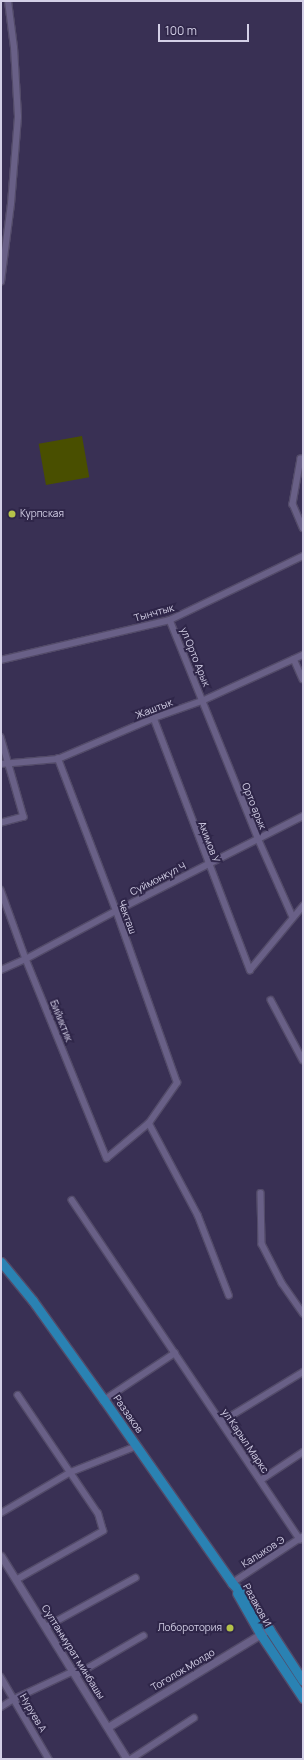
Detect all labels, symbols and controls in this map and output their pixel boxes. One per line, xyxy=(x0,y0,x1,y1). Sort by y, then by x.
scale bar xyxy=(160,16,251,42)
text: 100 m xyxy=(165,22,197,39)
place label: Курпская xyxy=(20,508,64,520)
marker: Курпская xyxy=(7,509,17,519)
street label: Тынчтык xyxy=(133,602,175,624)
street label: ул Орто Арык xyxy=(178,626,212,688)
street label: Жаштык xyxy=(134,696,174,722)
street label: Орто арык xyxy=(239,781,269,831)
street label: Акимов У xyxy=(196,820,222,864)
street label: Суймонкул Ч xyxy=(128,860,188,898)
street label: Чекташ xyxy=(115,898,139,936)
street label: Бийиктик xyxy=(47,998,75,1044)
street label: Раззаков xyxy=(111,1393,145,1435)
street label: ул Карыл Маркс xyxy=(219,1407,271,1475)
street label: Калыков Э xyxy=(239,1534,287,1570)
street label: Разаков И xyxy=(240,1581,274,1629)
street label: Султанмурат минбашы xyxy=(39,1603,107,1701)
place label: Лоборотория xyxy=(158,1622,222,1634)
marker: Лоборотория xyxy=(225,1623,235,1633)
street label: Тоголок Молдо xyxy=(149,1646,217,1694)
street label: Нуруев А xyxy=(17,1692,49,1734)

